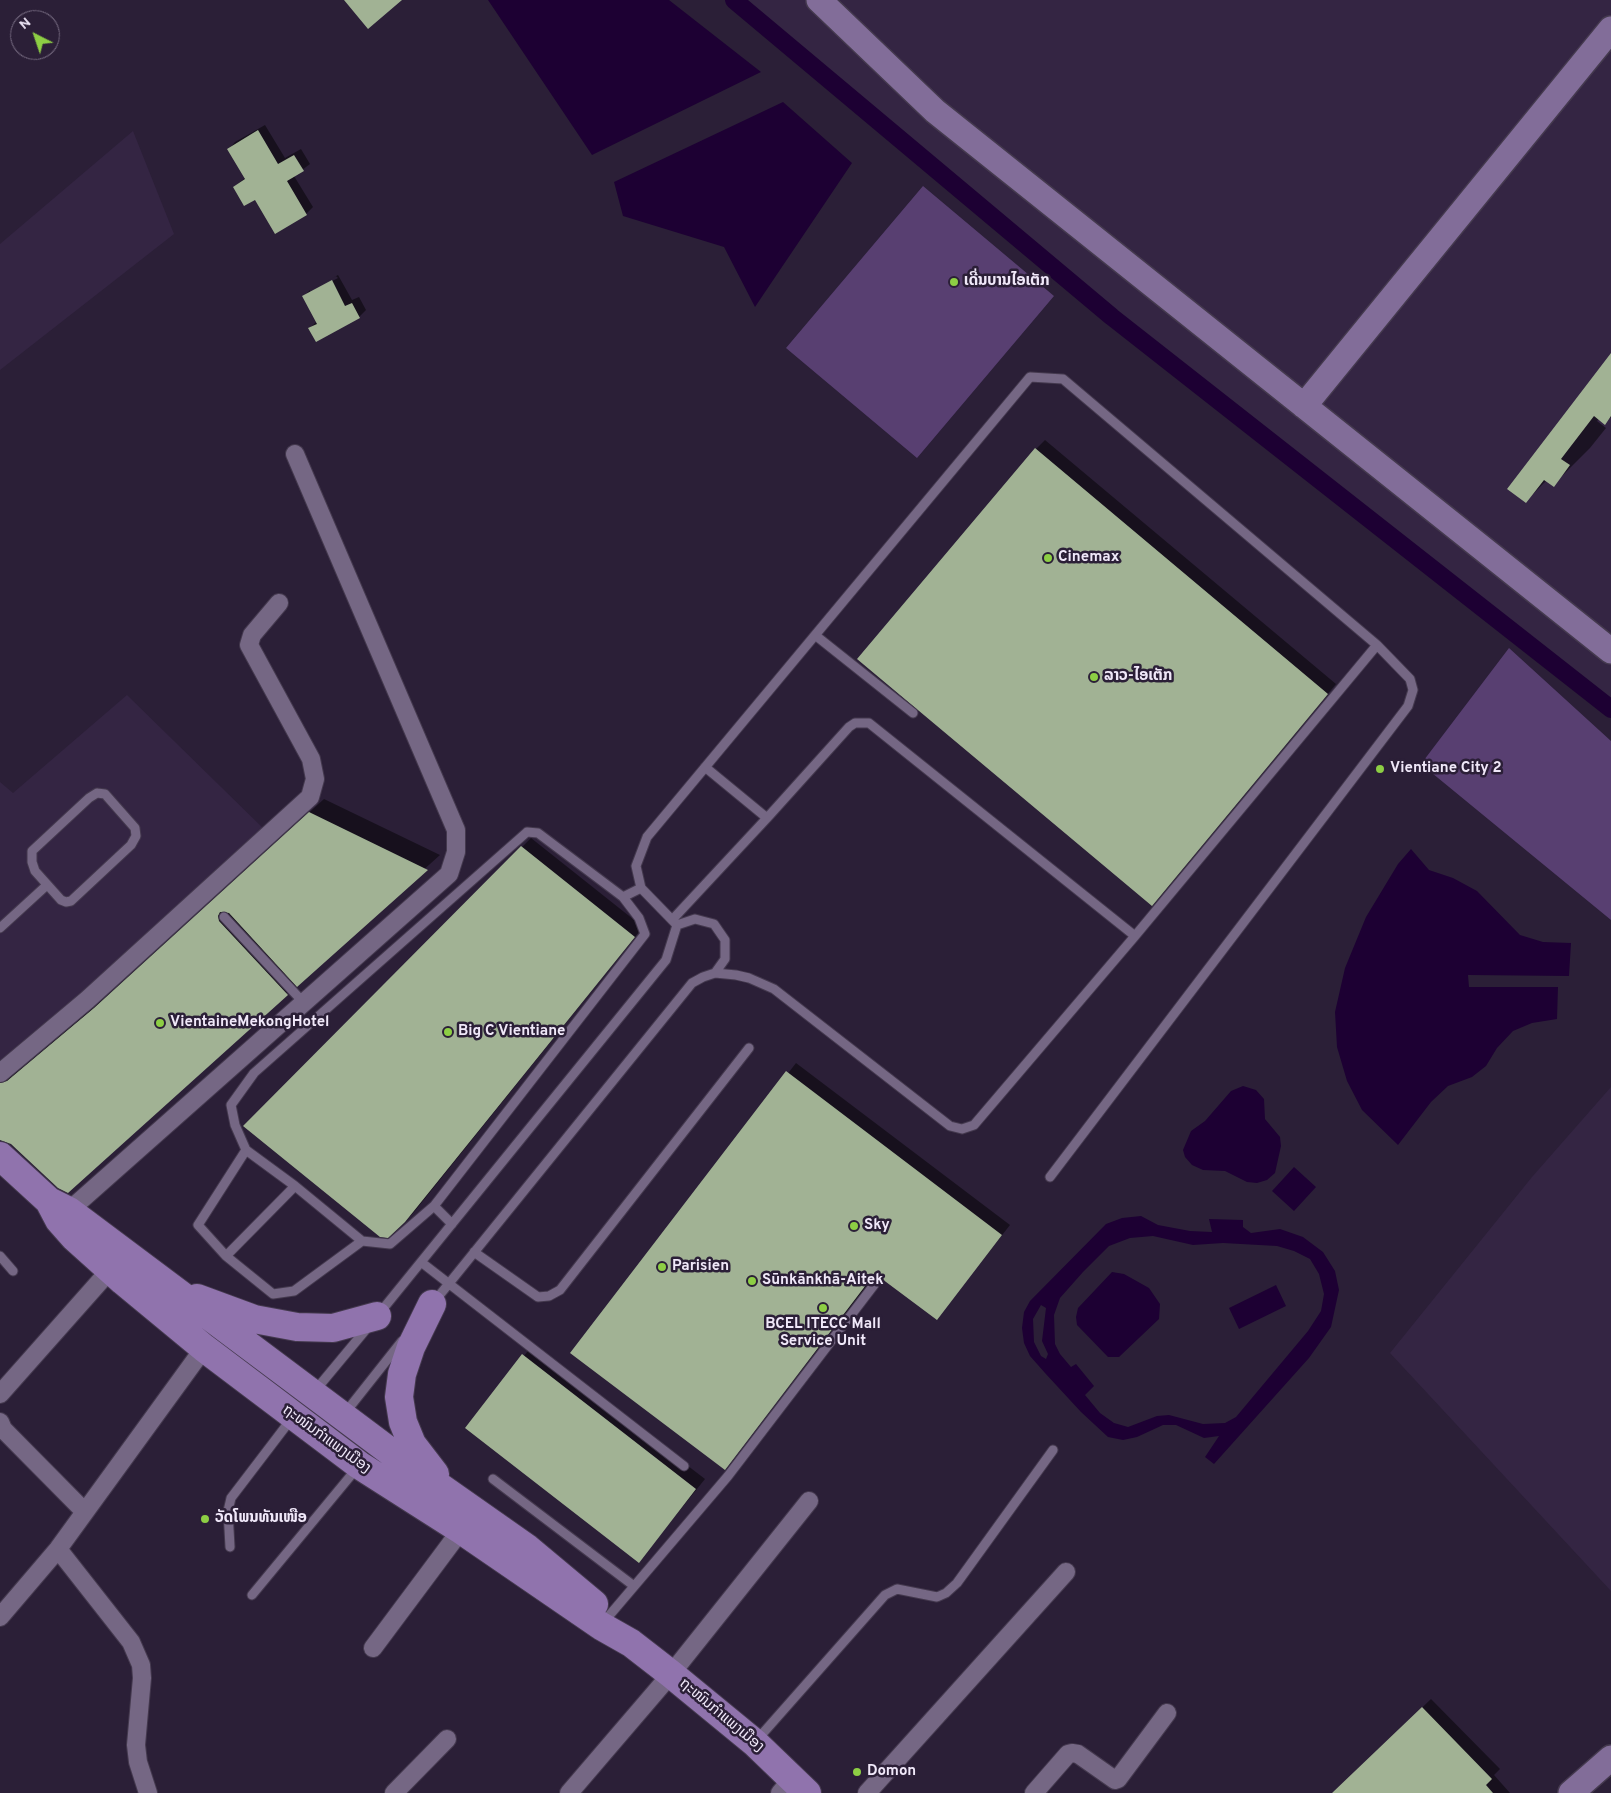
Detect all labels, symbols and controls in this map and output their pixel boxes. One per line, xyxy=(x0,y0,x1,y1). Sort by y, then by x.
north arrow xyxy=(10,10,60,60)
text: N xyxy=(16,14,35,34)
place label: ເດີ່ນບານໄອເຕັກ xyxy=(964,273,1049,291)
marker: ເດີ່ນບານໄອເຕັກ xyxy=(948,276,960,288)
place label: Cinemax xyxy=(1058,549,1119,567)
marker: Cinemax xyxy=(1042,552,1054,564)
place label: ລາວ-ໄອເຕັກ xyxy=(1104,668,1172,686)
marker: ລາວ-ໄອເຕັກ xyxy=(1088,671,1100,683)
place label: Vientiane City 2 xyxy=(1390,760,1502,778)
marker: Vientiane City 2 xyxy=(1374,763,1386,775)
place label: VientaineMekongHotel xyxy=(170,1014,329,1032)
marker: VientaineMekongHotel xyxy=(154,1017,166,1029)
place label: Big C Vientiane xyxy=(458,1023,565,1041)
marker: Big C Vientiane xyxy=(442,1026,454,1038)
place label: Sky xyxy=(864,1217,890,1235)
marker: Sky xyxy=(848,1220,860,1232)
place label: Parisien xyxy=(672,1258,729,1276)
marker: Parisien xyxy=(656,1261,668,1273)
place label: Sūnkānkhā-Aitek xyxy=(762,1272,884,1290)
marker: Sūnkānkhā-Aitek xyxy=(746,1275,758,1287)
marker: BCEL ITECC Mall Service Unit xyxy=(817,1302,829,1314)
place label: BCEL ITECC Mall Service Unit xyxy=(765,1316,881,1351)
street label: ຖະໜົນກຳແພງເມືອງ xyxy=(278,1402,374,1478)
place label: ວັດໂພນທັນເໜືອ xyxy=(215,1510,307,1528)
marker: ວັດໂພນທັນເໜືອ xyxy=(199,1513,211,1525)
street label: ຖະໜົນກຳແພງເມືອງ xyxy=(675,1675,767,1757)
place label: Domon xyxy=(867,1763,916,1781)
marker: Domon xyxy=(851,1766,863,1778)

